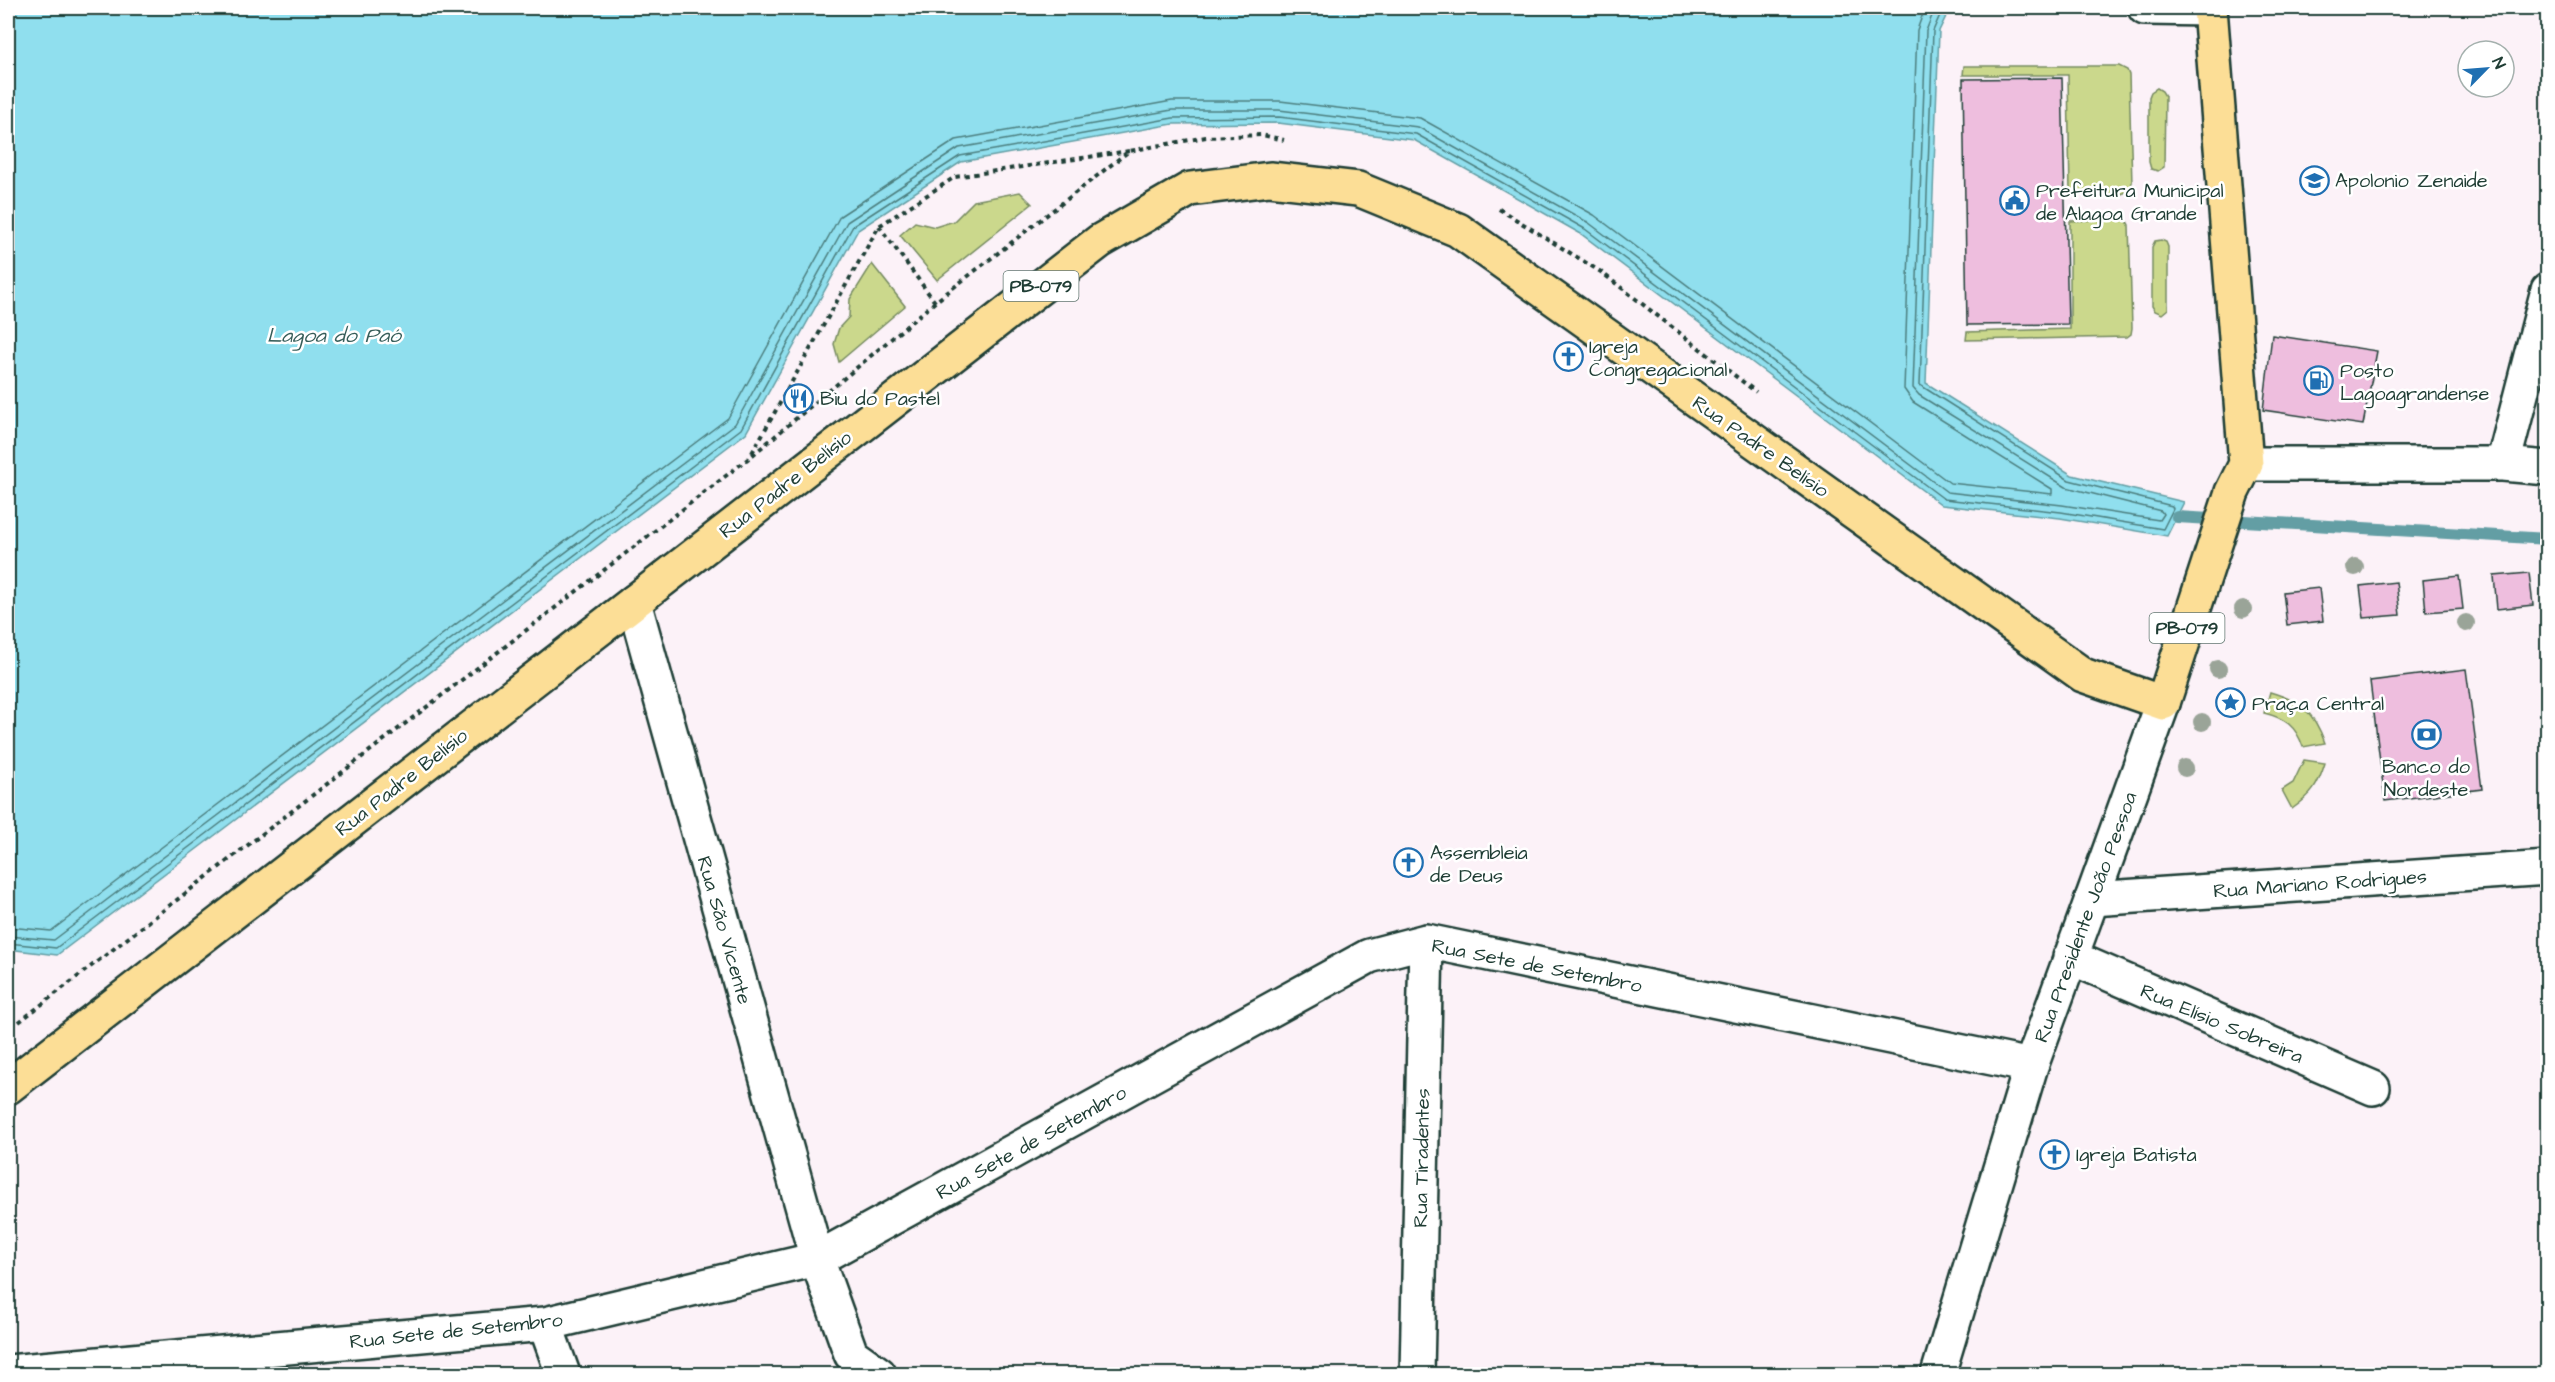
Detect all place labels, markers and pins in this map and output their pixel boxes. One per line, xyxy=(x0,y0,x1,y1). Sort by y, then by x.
school or university icon: Apolonio Zenaide xyxy=(2298,164,2330,196)
place label: Apolonio Zenaide xyxy=(2335,167,2488,195)
place label: Prefeitura Municipal de Alagoa Grande xyxy=(2036,177,2224,229)
public building icon: Prefeitura Municipal de Alagoa Grande xyxy=(1999,185,2031,217)
place label: Igreja Congregacional xyxy=(1589,333,1727,385)
church icon: Igreja Congregacional xyxy=(1552,341,1584,373)
place label: Posto Lagoagrandense xyxy=(2340,357,2489,409)
fuel station icon: Posto Lagoagrandense xyxy=(2303,365,2335,397)
restaurant icon: Biu do Pastel xyxy=(783,382,815,414)
place label: Biu do Pastel xyxy=(820,385,940,413)
place icon: Praça Central xyxy=(2215,687,2247,719)
place label: Praça Central xyxy=(2252,690,2384,718)
bank icon: Banco do Nordeste xyxy=(2410,719,2442,751)
place label: Banco do Nordeste xyxy=(2382,753,2470,804)
place label: Assembleia de Deus xyxy=(1430,839,1528,890)
church icon: Assembleia de Deus xyxy=(1393,847,1425,879)
church icon: Igreja Batista xyxy=(2039,1138,2071,1170)
place label: Igreja Batista xyxy=(2076,1141,2197,1170)

